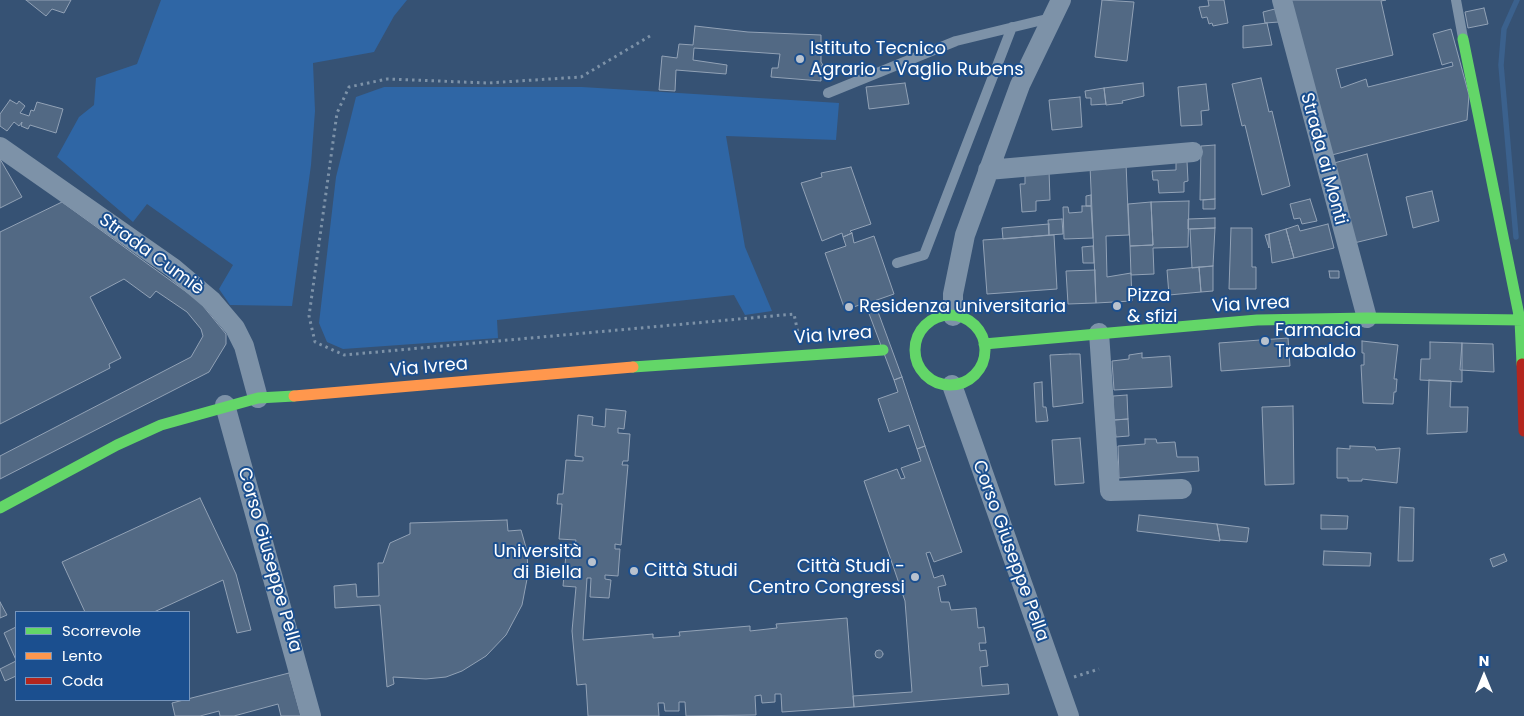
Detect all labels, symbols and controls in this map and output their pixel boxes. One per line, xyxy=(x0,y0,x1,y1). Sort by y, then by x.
place label: Istituto Tecnico Agrario - Vaglio Rubens xyxy=(810,38,1024,80)
marker: Istituto Tecnico Agrario - Vaglio Rubens xyxy=(794,53,806,65)
street label: Strada ai Monti xyxy=(1295,90,1351,228)
street label: Strada Cumiè xyxy=(94,210,208,300)
place label: Pizza & sfizi xyxy=(1127,285,1177,328)
street label: Via Ivrea xyxy=(1211,292,1291,318)
place label: Residenza universitaria xyxy=(859,296,1066,318)
marker: Pizza & sfizi xyxy=(1111,300,1123,312)
marker: Residenza universitaria xyxy=(843,301,855,313)
place label: Farmacia Trabaldo xyxy=(1275,320,1361,362)
street label: Via Ivrea xyxy=(793,323,873,349)
marker: Farmacia Trabaldo xyxy=(1259,335,1271,347)
street label: Via Ivrea xyxy=(389,354,469,382)
street label: Corso Giuseppe Pella xyxy=(967,457,1053,645)
street label: Corso Giuseppe Pella xyxy=(232,465,306,655)
place label: Università di Biella xyxy=(493,541,582,584)
marker: Università di Biella xyxy=(586,556,598,568)
place label: Città Studi - Centro Congressi xyxy=(749,556,905,598)
place label: Città Studi xyxy=(644,560,738,582)
marker: Città Studi xyxy=(628,565,640,577)
marker: Città Studi - Centro Congressi xyxy=(909,571,921,583)
legend xyxy=(15,611,190,701)
text: Scorrevole xyxy=(62,620,141,641)
text: Lento xyxy=(62,645,102,666)
north arrow xyxy=(1459,651,1509,701)
text: N xyxy=(1479,651,1489,671)
text: Coda xyxy=(62,670,103,691)

